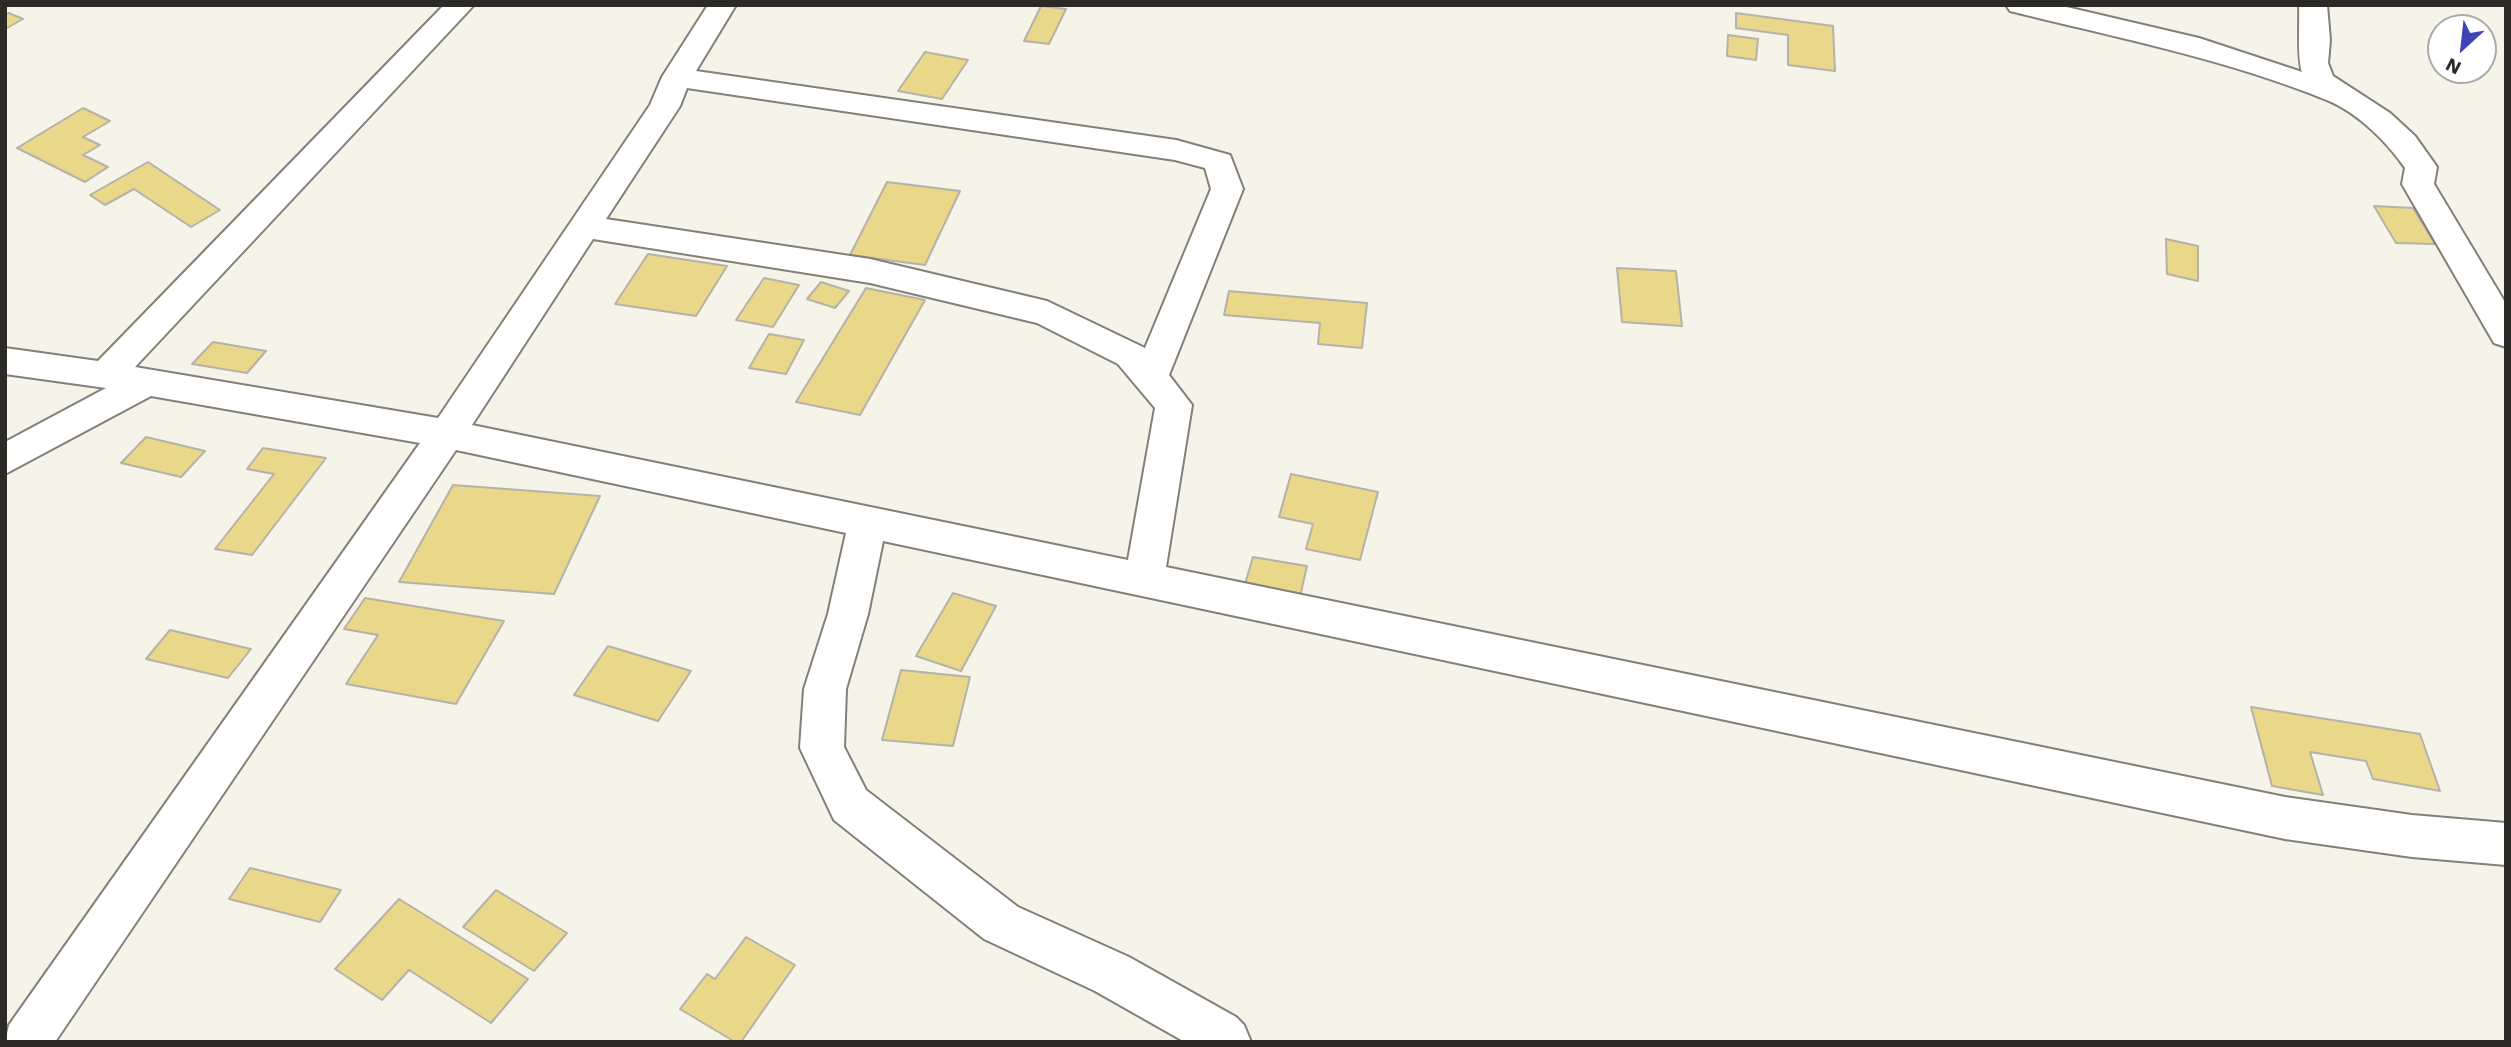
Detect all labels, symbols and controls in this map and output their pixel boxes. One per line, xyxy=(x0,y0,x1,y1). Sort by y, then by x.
north arrow xyxy=(2427,14,2497,84)
text: N xyxy=(2442,53,2465,80)

